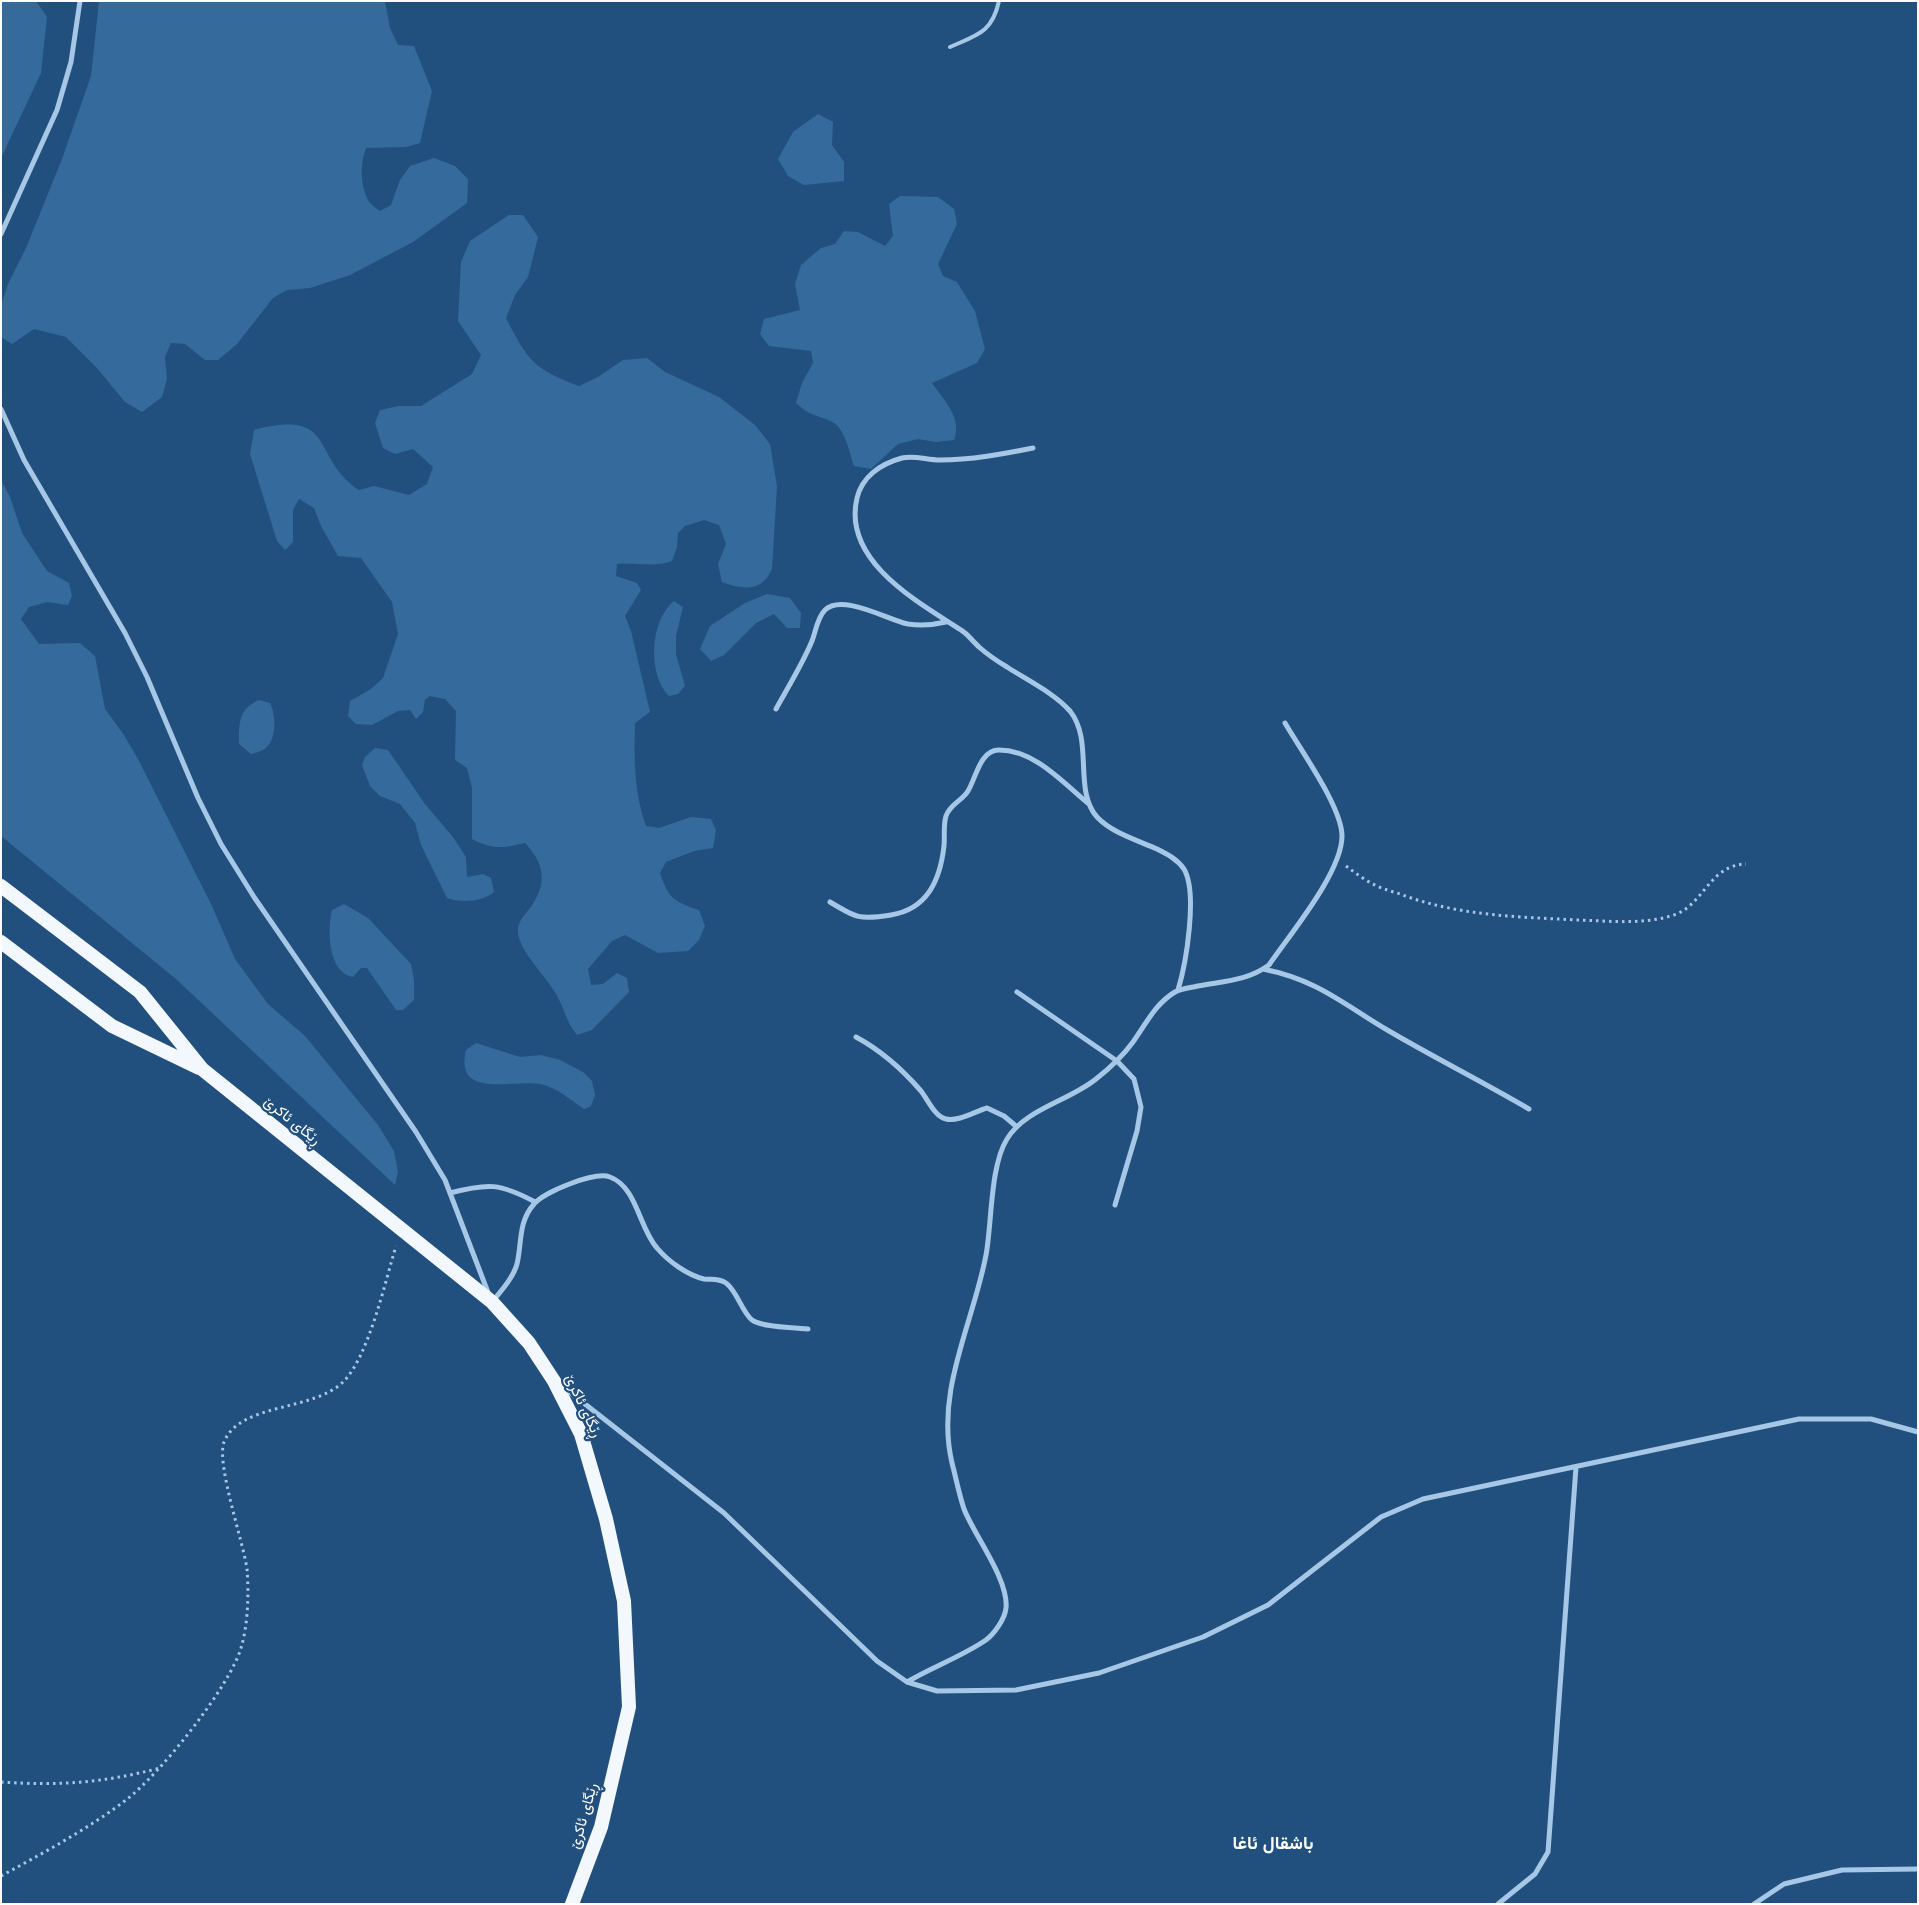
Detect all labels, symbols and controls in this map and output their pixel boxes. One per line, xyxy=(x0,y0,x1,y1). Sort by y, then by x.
street label: ڕێگای ئاکرێ xyxy=(260,1093,324,1149)
street label: ڕێگای ئاکرێ xyxy=(561,1372,605,1440)
street label: ڕێگای ئاکرێ xyxy=(566,1781,602,1851)
district label: باشقال ئاغا xyxy=(1233,1833,1313,1855)

